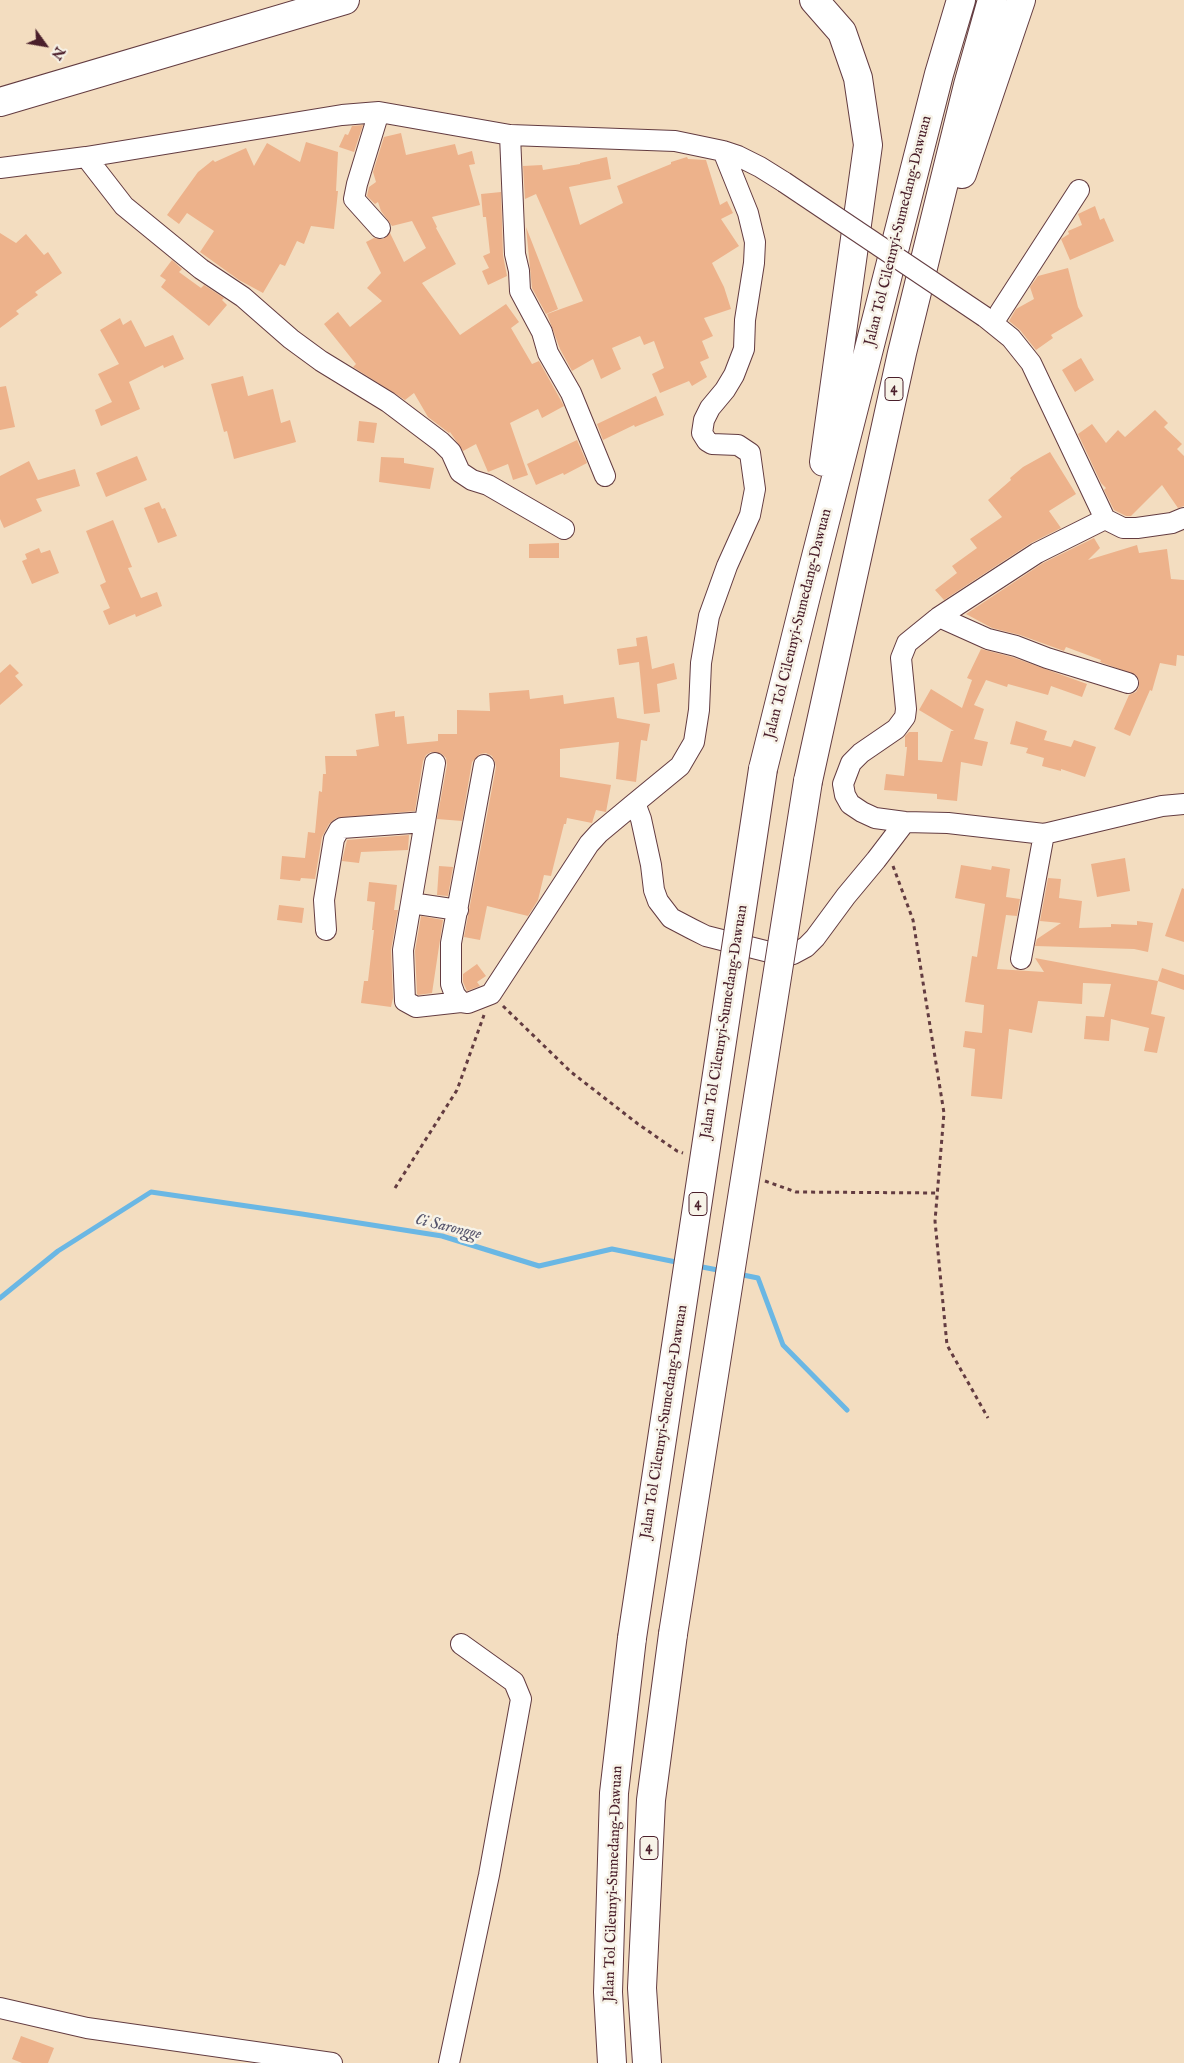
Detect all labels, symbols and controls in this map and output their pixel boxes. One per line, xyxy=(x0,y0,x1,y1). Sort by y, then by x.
north arrow xyxy=(20,20,70,70)
text: N xyxy=(47,43,69,63)
street label: Jalan Tol Cileunyi–Sumedang–Dawuan xyxy=(862,114,936,348)
road number: 4 xyxy=(885,378,903,400)
street label: Jalan Tol Cileunyi–Sumedang–Dawuan xyxy=(762,507,836,741)
street label: Jalan Tol Cileunyi–Sumedang–Dawuan xyxy=(698,904,752,1140)
road number: 4 xyxy=(689,1192,707,1216)
water label: Ci Sarongge xyxy=(413,1211,483,1245)
street label: Jalan Tol Cileunyi–Sumedang–Dawuan xyxy=(638,1304,692,1540)
street label: Jalan Tol Cileunyi–Sumedang–Dawuan xyxy=(601,1765,627,2003)
road number: 4 xyxy=(640,1836,658,1860)

